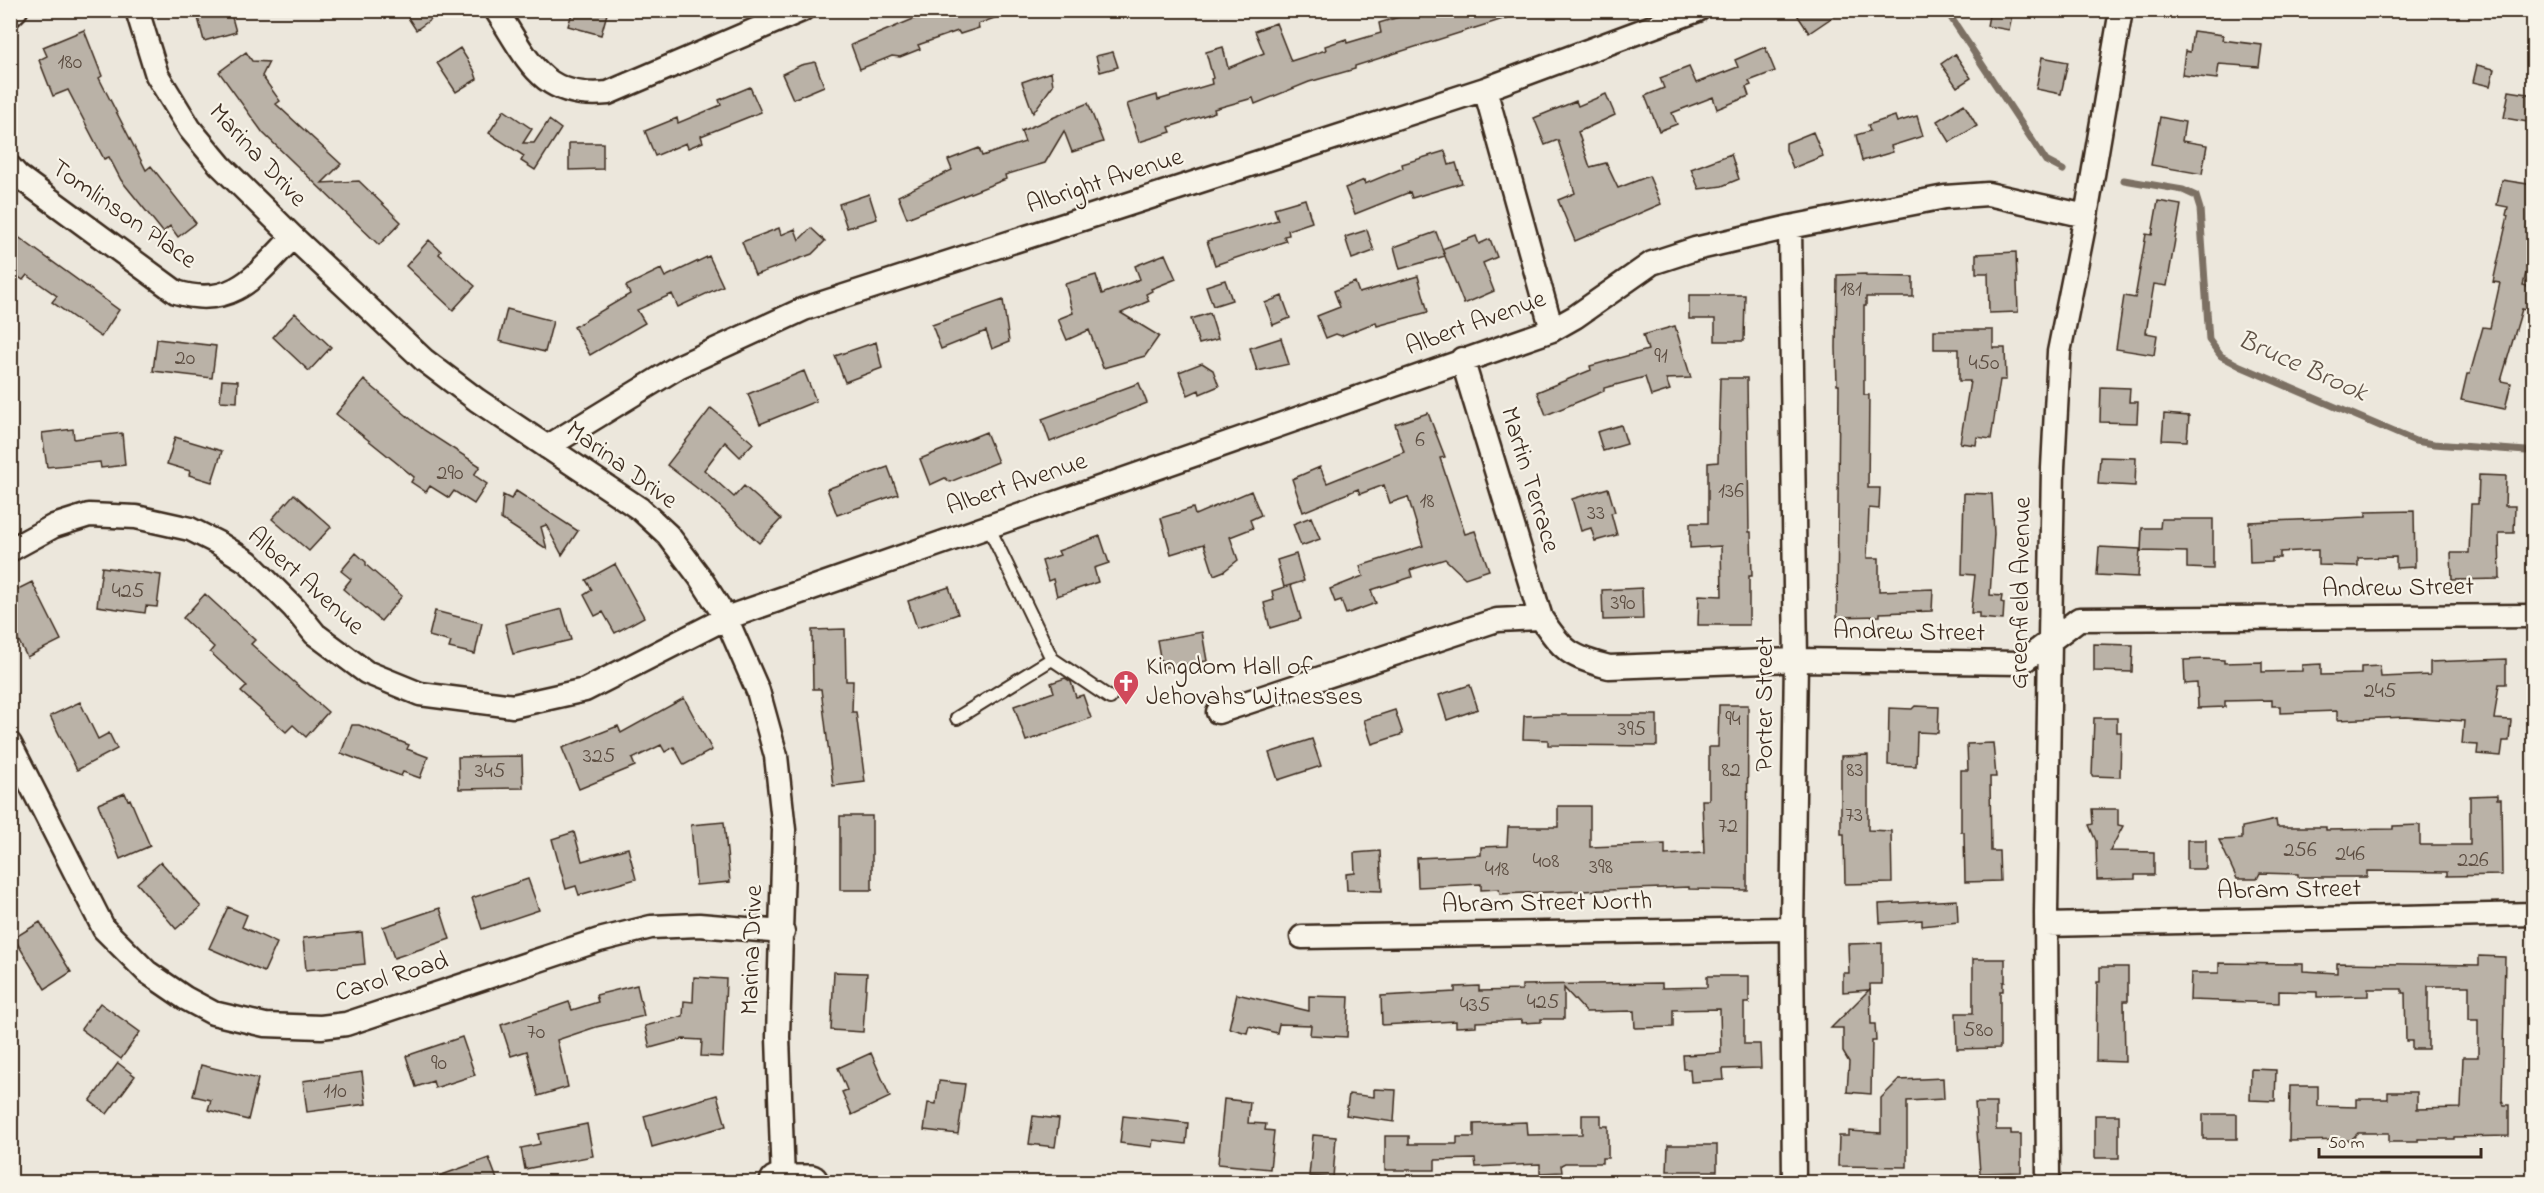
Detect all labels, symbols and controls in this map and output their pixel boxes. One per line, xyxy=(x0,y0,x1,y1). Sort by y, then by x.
house number: 180 xyxy=(58,47,82,79)
street label: Marina Drive xyxy=(199,95,316,217)
street label: Albright Avenue xyxy=(1022,139,1189,225)
street label: Tomlinson Place xyxy=(42,151,204,280)
house number: 181 xyxy=(1840,274,1862,306)
street label: Albert Avenue xyxy=(1401,281,1552,367)
water label: Bruce Brook xyxy=(2231,321,2374,413)
house number: 91 xyxy=(1654,341,1668,373)
house number: 20 xyxy=(175,343,195,375)
house number: 450 xyxy=(1968,348,2000,380)
street label: Martin Terrace xyxy=(1489,402,1569,558)
street label: Marina Drive xyxy=(557,412,685,520)
house number: 6 xyxy=(1415,425,1425,457)
street label: Albert Avenue xyxy=(941,443,1093,527)
house number: 290 xyxy=(436,458,464,490)
house number: 136 xyxy=(1718,476,1744,508)
house number: 18 xyxy=(1419,486,1435,518)
street label: Greenfield Avenue xyxy=(2001,496,2043,689)
house number: 33 xyxy=(1587,498,1605,530)
street label: Albert Avenue xyxy=(238,519,373,645)
street label: Andrew Street xyxy=(2322,569,2475,609)
house number: 425 xyxy=(112,576,144,608)
house number: 390 xyxy=(1610,588,1636,620)
street label: Andrew Street xyxy=(1833,613,1986,653)
street label: Porter Street xyxy=(1747,636,1785,772)
place label: Kingdom Hall of Jehovahs Witnesses xyxy=(1146,649,1363,717)
church icon: Kingdom Hall of Jehovahs Witnesses xyxy=(1111,668,1141,706)
house number: 245 xyxy=(2364,676,2396,708)
house number: 94 xyxy=(1725,704,1741,736)
house number: 395 xyxy=(1618,714,1646,746)
house number: 325 xyxy=(583,741,615,773)
house number: 82 xyxy=(1721,755,1741,787)
house number: 83 xyxy=(1846,755,1864,787)
house number: 345 xyxy=(475,756,505,788)
house number: 73 xyxy=(1845,800,1863,832)
house number: 72 xyxy=(1718,811,1738,843)
house number: 256 xyxy=(2283,835,2317,867)
house number: 246 xyxy=(2335,839,2365,871)
house number: 226 xyxy=(2457,845,2489,877)
house number: 408 xyxy=(1533,846,1559,878)
house number: 398 xyxy=(1589,852,1613,884)
house number: 418 xyxy=(1485,854,1509,886)
street label: Abram Street xyxy=(2217,871,2362,911)
street label: Abram Street North xyxy=(1441,883,1653,925)
street label: Marina Drive xyxy=(732,884,774,1016)
street label: Carol Road xyxy=(331,943,454,1013)
house number: 425 xyxy=(1527,987,1559,1019)
house number: 435 xyxy=(1460,990,1490,1022)
house number: 580 xyxy=(1963,1015,1993,1047)
house number: 70 xyxy=(527,1017,545,1049)
house number: 90 xyxy=(431,1048,447,1080)
house number: 110 xyxy=(323,1076,347,1108)
scale bar xyxy=(2319,1121,2481,1159)
text: 50 m xyxy=(2328,1131,2365,1157)

